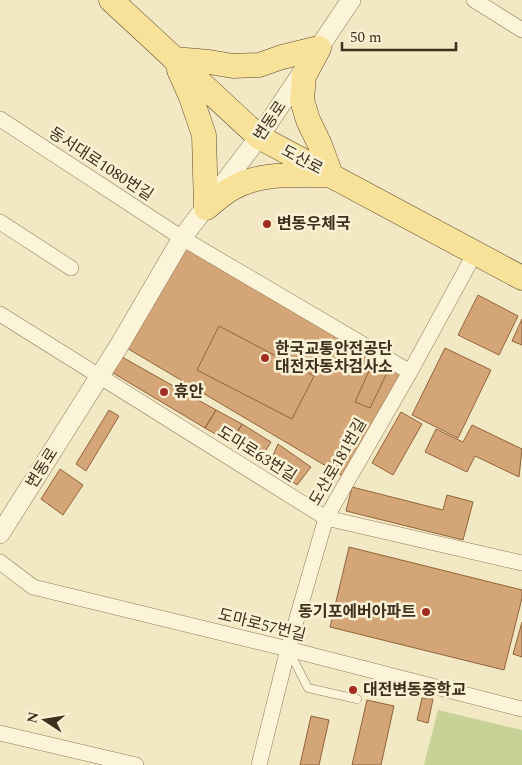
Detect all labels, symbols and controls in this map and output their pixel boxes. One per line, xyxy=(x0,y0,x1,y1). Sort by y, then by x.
scale bar xyxy=(342,20,456,52)
text: 50 m xyxy=(350,26,382,49)
street label: 변동로 xyxy=(248,96,292,146)
street label: 동서대로1080번길 xyxy=(44,121,158,207)
street label: 도산로 xyxy=(277,139,327,181)
place label: 변동우체국 xyxy=(277,212,351,236)
marker: 변동우체국 xyxy=(261,218,273,230)
place label: 한국교통안전공단 대전자동차검사소 xyxy=(275,337,393,379)
marker: 한국교통안전공단 대전자동차검사소 xyxy=(259,352,271,364)
place label: 휴안 xyxy=(174,380,204,404)
marker: 휴안 xyxy=(158,386,170,398)
street label: 도산로181번길 xyxy=(303,414,373,510)
street label: 도마로63번길 xyxy=(213,420,301,488)
street label: 변동로 xyxy=(20,443,64,493)
place label: 동기포에버아파트 xyxy=(298,600,416,624)
street label: 도마로57번길 xyxy=(216,603,308,647)
marker: 동기포에버아파트 xyxy=(420,606,432,618)
place label: 대전변동중학교 xyxy=(363,678,466,702)
marker: 대전변동중학교 xyxy=(347,684,359,696)
north arrow xyxy=(20,695,70,745)
text: N xyxy=(21,710,44,725)

